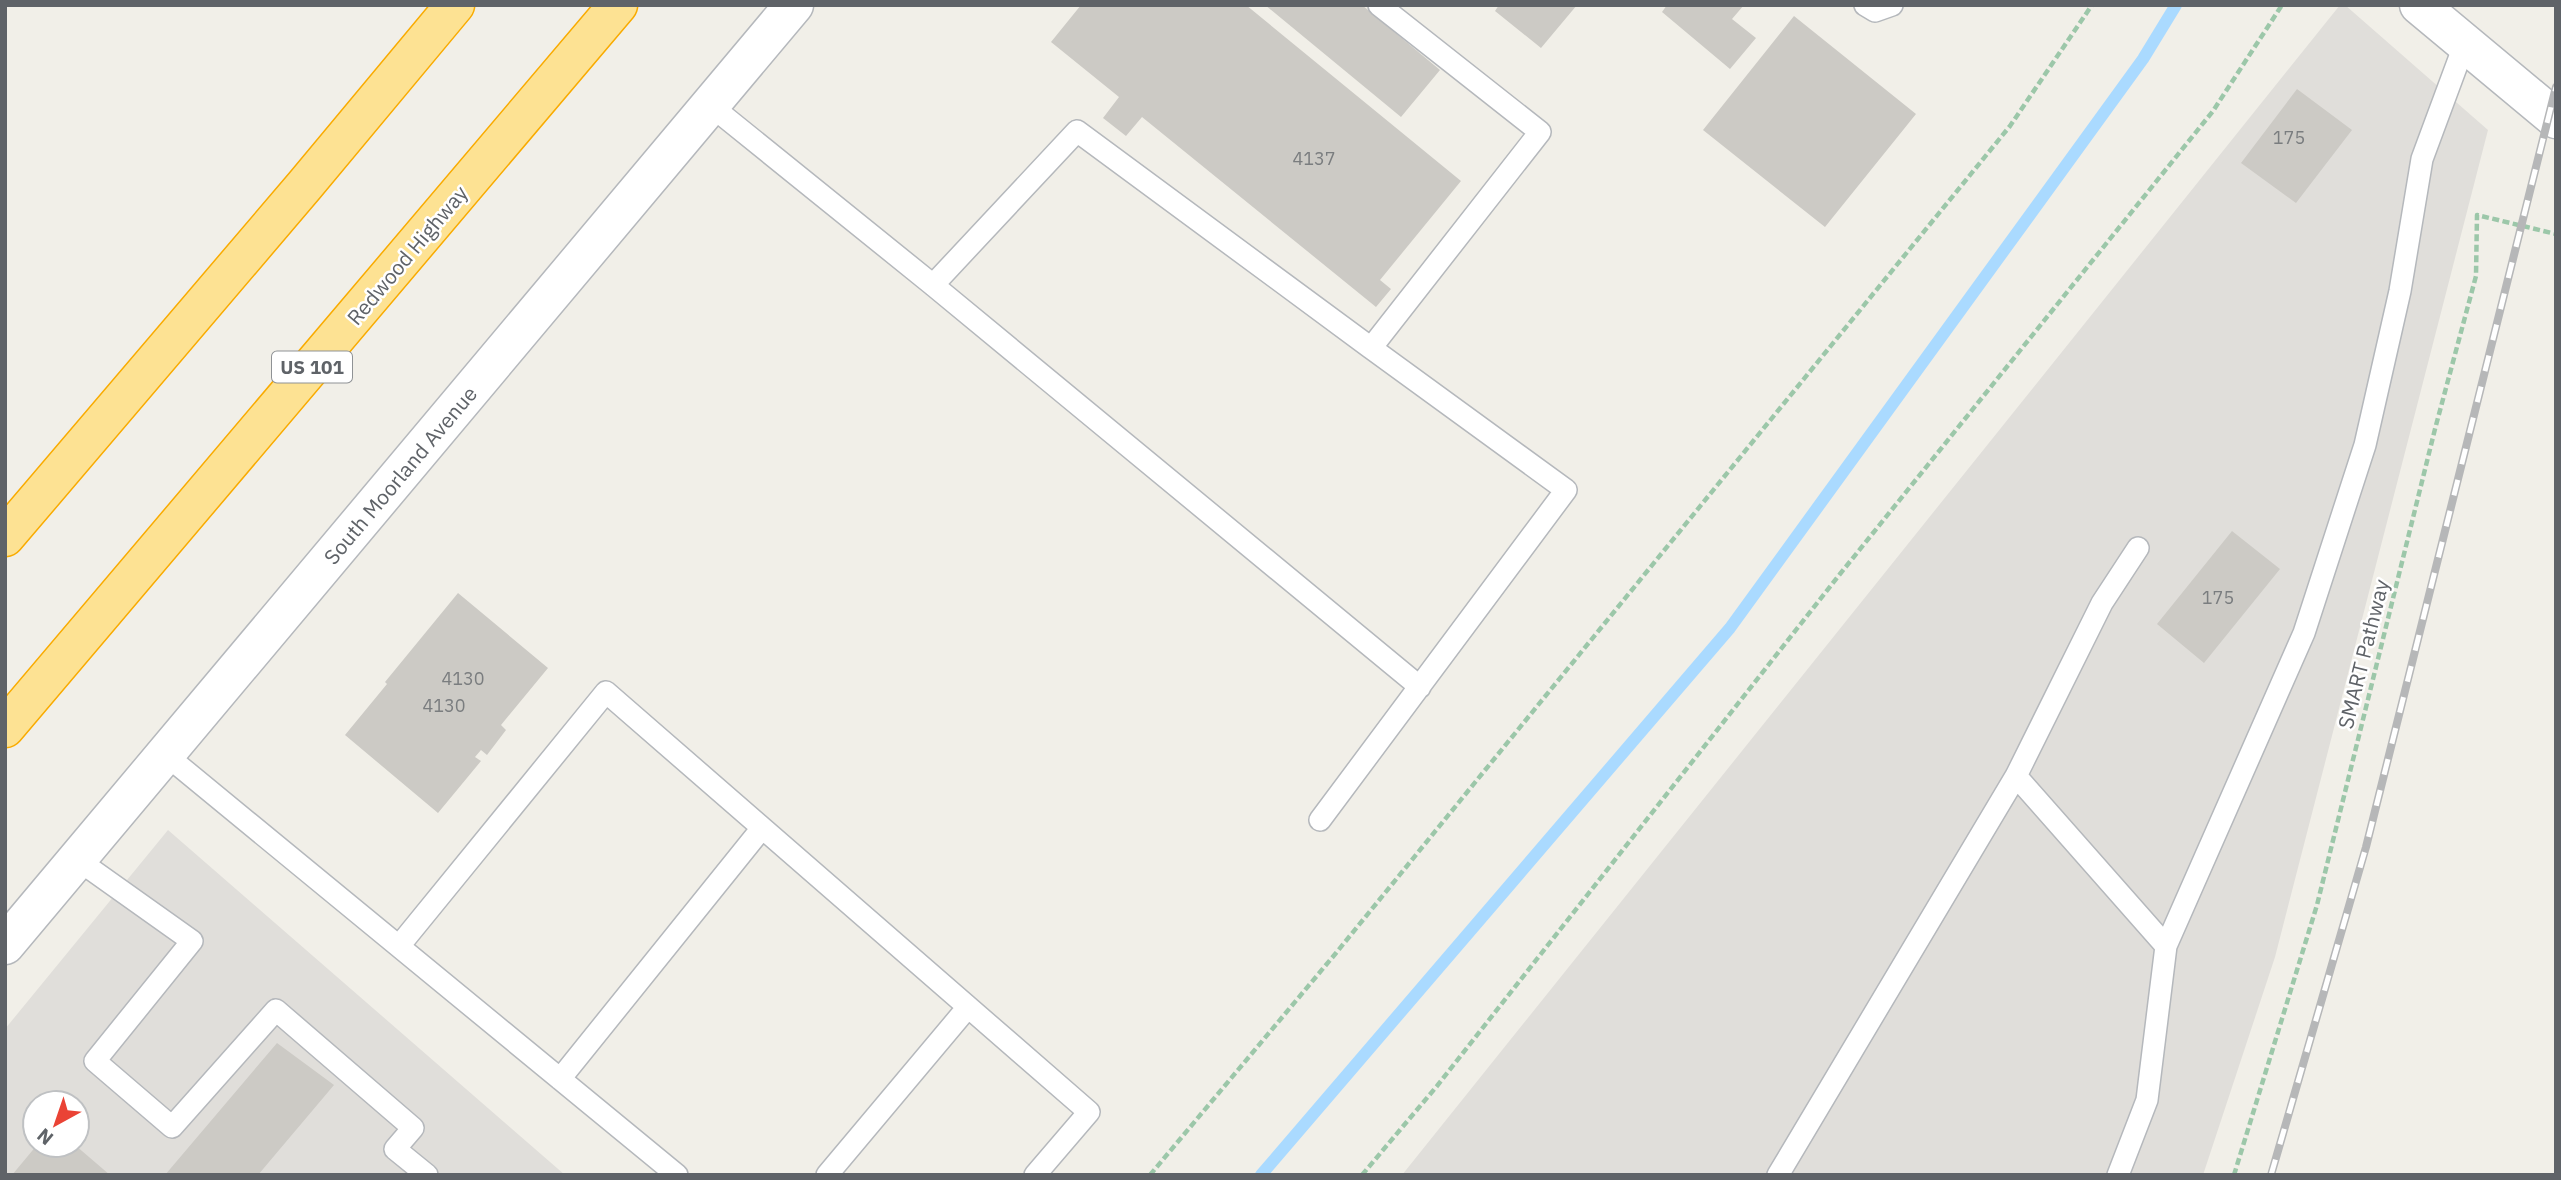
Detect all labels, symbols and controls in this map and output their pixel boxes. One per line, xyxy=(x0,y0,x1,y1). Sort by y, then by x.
house number: 175 xyxy=(2273,126,2305,149)
house number: 4137 xyxy=(1292,147,1336,170)
street label: Redwood Highway xyxy=(340,179,474,331)
road number: US 101 xyxy=(272,352,352,382)
street label: South Moorland Avenue xyxy=(317,380,483,570)
street label: SMART Pathway xyxy=(2331,576,2395,732)
house number: 175 xyxy=(2202,586,2234,609)
house number: 4130 xyxy=(441,667,485,690)
house number: 4130 xyxy=(422,694,466,717)
north arrow xyxy=(21,1089,91,1159)
text: N xyxy=(32,1123,58,1151)

